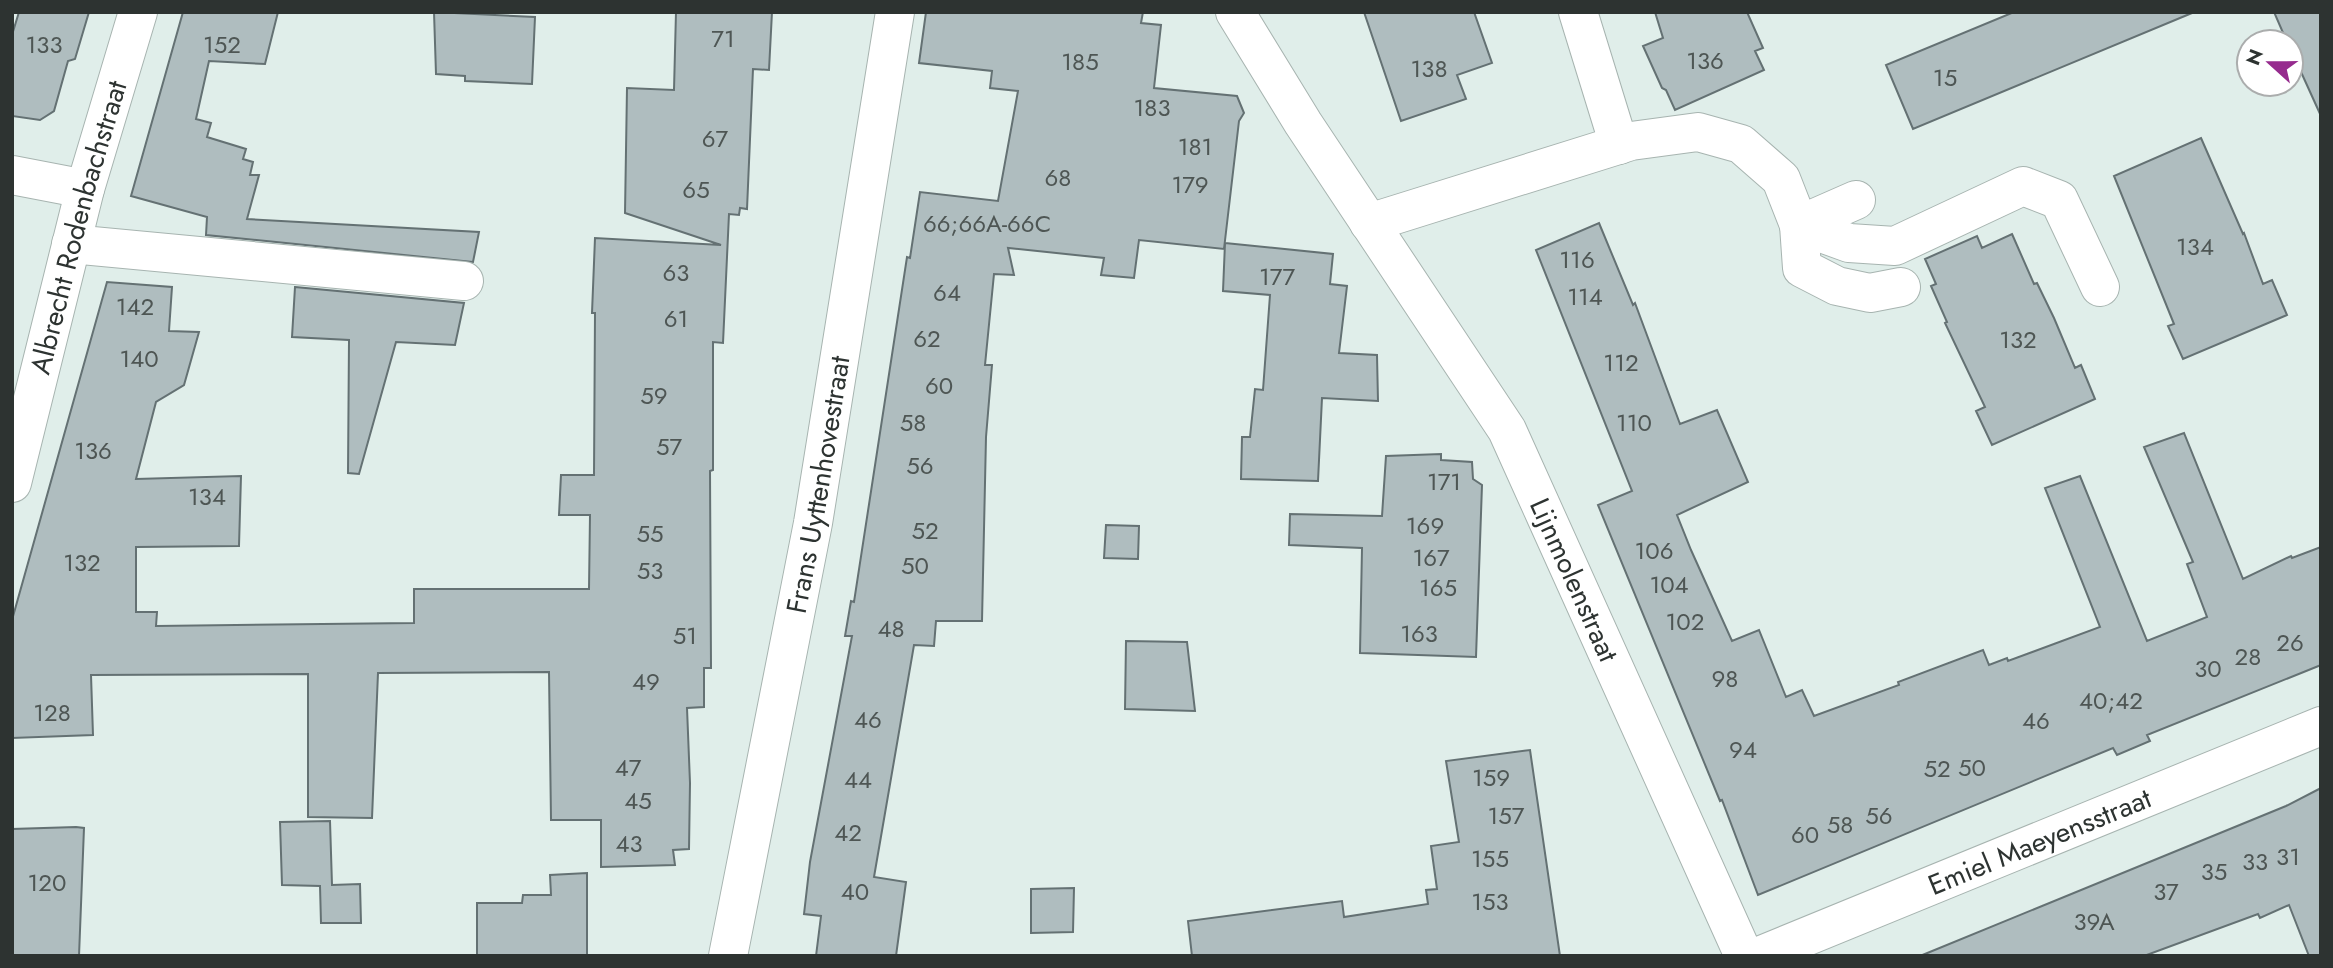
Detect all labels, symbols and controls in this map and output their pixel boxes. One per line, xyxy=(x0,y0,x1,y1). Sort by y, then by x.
house number: 71 xyxy=(711,21,735,56)
house number: 133 xyxy=(25,27,63,62)
house number: 152 xyxy=(203,27,241,62)
north arrow xyxy=(2235,28,2305,98)
house number: 136 xyxy=(1686,43,1724,78)
house number: 185 xyxy=(1061,44,1099,79)
text: N xyxy=(2239,45,2270,69)
house number: 138 xyxy=(1410,51,1448,86)
house number: 15 xyxy=(1933,60,1957,95)
street label: Albrecht Rodenbachstraat xyxy=(20,75,137,379)
house number: 183 xyxy=(1133,90,1171,125)
house number: 67 xyxy=(702,121,729,156)
house number: 181 xyxy=(1178,129,1212,164)
house number: 68 xyxy=(1045,160,1071,195)
house number: 179 xyxy=(1171,167,1209,202)
house number: 65 xyxy=(682,172,710,207)
house number: 66;66A-66C xyxy=(923,206,1051,241)
house number: 134 xyxy=(2176,229,2214,264)
house number: 116 xyxy=(1559,242,1595,277)
house number: 63 xyxy=(663,255,689,290)
house number: 177 xyxy=(1259,259,1295,294)
house number: 64 xyxy=(933,275,961,310)
house number: 114 xyxy=(1567,279,1603,314)
house number: 142 xyxy=(116,289,154,324)
house number: 61 xyxy=(664,301,688,336)
house number: 62 xyxy=(913,321,941,356)
house number: 132 xyxy=(1999,322,2037,357)
house number: 140 xyxy=(119,341,159,376)
house number: 112 xyxy=(1603,345,1639,380)
street label: Frans Uyttenhovestraat xyxy=(776,353,861,617)
house number: 60 xyxy=(925,368,953,403)
house number: 59 xyxy=(640,378,668,413)
house number: 58 xyxy=(900,405,926,440)
house number: 110 xyxy=(1616,405,1652,440)
house number: 57 xyxy=(656,429,682,464)
house number: 136 xyxy=(74,433,112,468)
house number: 56 xyxy=(906,448,934,483)
house number: 171 xyxy=(1427,464,1461,499)
house number: 134 xyxy=(188,479,226,514)
street label: Lijnmolenstraat xyxy=(1519,491,1629,669)
house number: 169 xyxy=(1406,508,1444,543)
house number: 52 xyxy=(911,513,939,548)
house number: 55 xyxy=(636,516,664,551)
house number: 106 xyxy=(1634,533,1674,568)
house number: 167 xyxy=(1412,540,1450,575)
house number: 132 xyxy=(63,545,101,580)
house number: 50 xyxy=(901,548,929,583)
house number: 53 xyxy=(637,553,663,588)
house number: 104 xyxy=(1649,567,1689,602)
house number: 165 xyxy=(1419,570,1457,605)
house number: 102 xyxy=(1666,604,1704,639)
house number: 48 xyxy=(877,611,905,646)
house number: 163 xyxy=(1400,616,1438,651)
house number: 51 xyxy=(673,618,697,653)
house number: 26 xyxy=(2276,625,2304,660)
house number: 28 xyxy=(2235,639,2261,674)
house number: 30 xyxy=(2194,651,2222,686)
house number: 98 xyxy=(1712,661,1738,696)
house number: 49 xyxy=(632,664,660,699)
house number: 40;42 xyxy=(2079,683,2143,718)
house number: 128 xyxy=(33,695,71,730)
house number: 46 xyxy=(854,702,882,737)
house number: 46 xyxy=(2022,703,2050,738)
house number: 94 xyxy=(1729,732,1757,767)
house number: 47 xyxy=(615,750,642,785)
house number: 50 xyxy=(1958,750,1986,785)
house number: 52 xyxy=(1923,751,1951,786)
house number: 159 xyxy=(1472,760,1510,795)
house number: 44 xyxy=(844,762,872,797)
street label: Emiel Maeyensstraat xyxy=(1922,778,2158,906)
house number: 45 xyxy=(624,783,652,818)
house number: 157 xyxy=(1488,798,1525,833)
house number: 56 xyxy=(1865,798,1893,833)
house number: 58 xyxy=(1827,807,1853,842)
house number: 42 xyxy=(834,815,862,850)
house number: 60 xyxy=(1791,817,1819,852)
house number: 43 xyxy=(615,826,643,861)
house number: 31 xyxy=(2276,839,2300,874)
house number: 155 xyxy=(1471,841,1509,876)
house number: 33 xyxy=(2242,844,2268,879)
house number: 35 xyxy=(2201,854,2227,889)
house number: 120 xyxy=(28,865,66,900)
house number: 40 xyxy=(841,874,869,909)
house number: 37 xyxy=(2153,874,2179,909)
house number: 153 xyxy=(1471,884,1509,919)
house number: 39A xyxy=(2073,904,2115,939)

